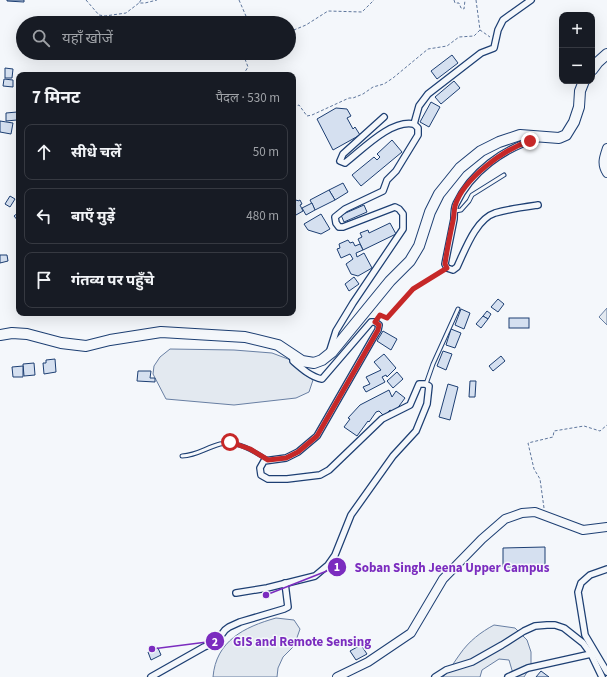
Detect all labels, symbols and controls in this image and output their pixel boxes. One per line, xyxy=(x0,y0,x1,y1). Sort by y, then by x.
map controls xyxy=(559,12,595,84)
button: + xyxy=(559,12,595,48)
search box xyxy=(16,16,296,60)
icon: search xyxy=(30,27,52,49)
text: यहाँ खोजें xyxy=(62,28,113,49)
button: − xyxy=(559,48,595,84)
text: 7 मिनट xyxy=(32,86,80,110)
text: पैदल · 530 m xyxy=(216,89,280,107)
route end xyxy=(521,132,539,150)
icon: ahead xyxy=(33,141,55,163)
text: सीधे चलें xyxy=(71,142,121,163)
text: 50 m xyxy=(253,143,279,161)
icon: left xyxy=(33,205,55,227)
text: बाएँ मुड़ें xyxy=(71,206,115,227)
text: 480 m xyxy=(246,207,279,225)
icon: arrive xyxy=(33,269,55,291)
text: गंतव्य पर पहुँचे xyxy=(71,270,154,291)
route start xyxy=(221,433,239,451)
callout: Soban Singh Jeena Upper Campus xyxy=(327,555,558,580)
text: 1 xyxy=(334,559,340,576)
text: Soban Singh Jeena Upper Campus xyxy=(354,559,550,577)
callout: GIS and Remote Sensing xyxy=(205,629,379,654)
text: GIS and Remote Sensing xyxy=(233,633,371,651)
text: 2 xyxy=(212,634,218,651)

